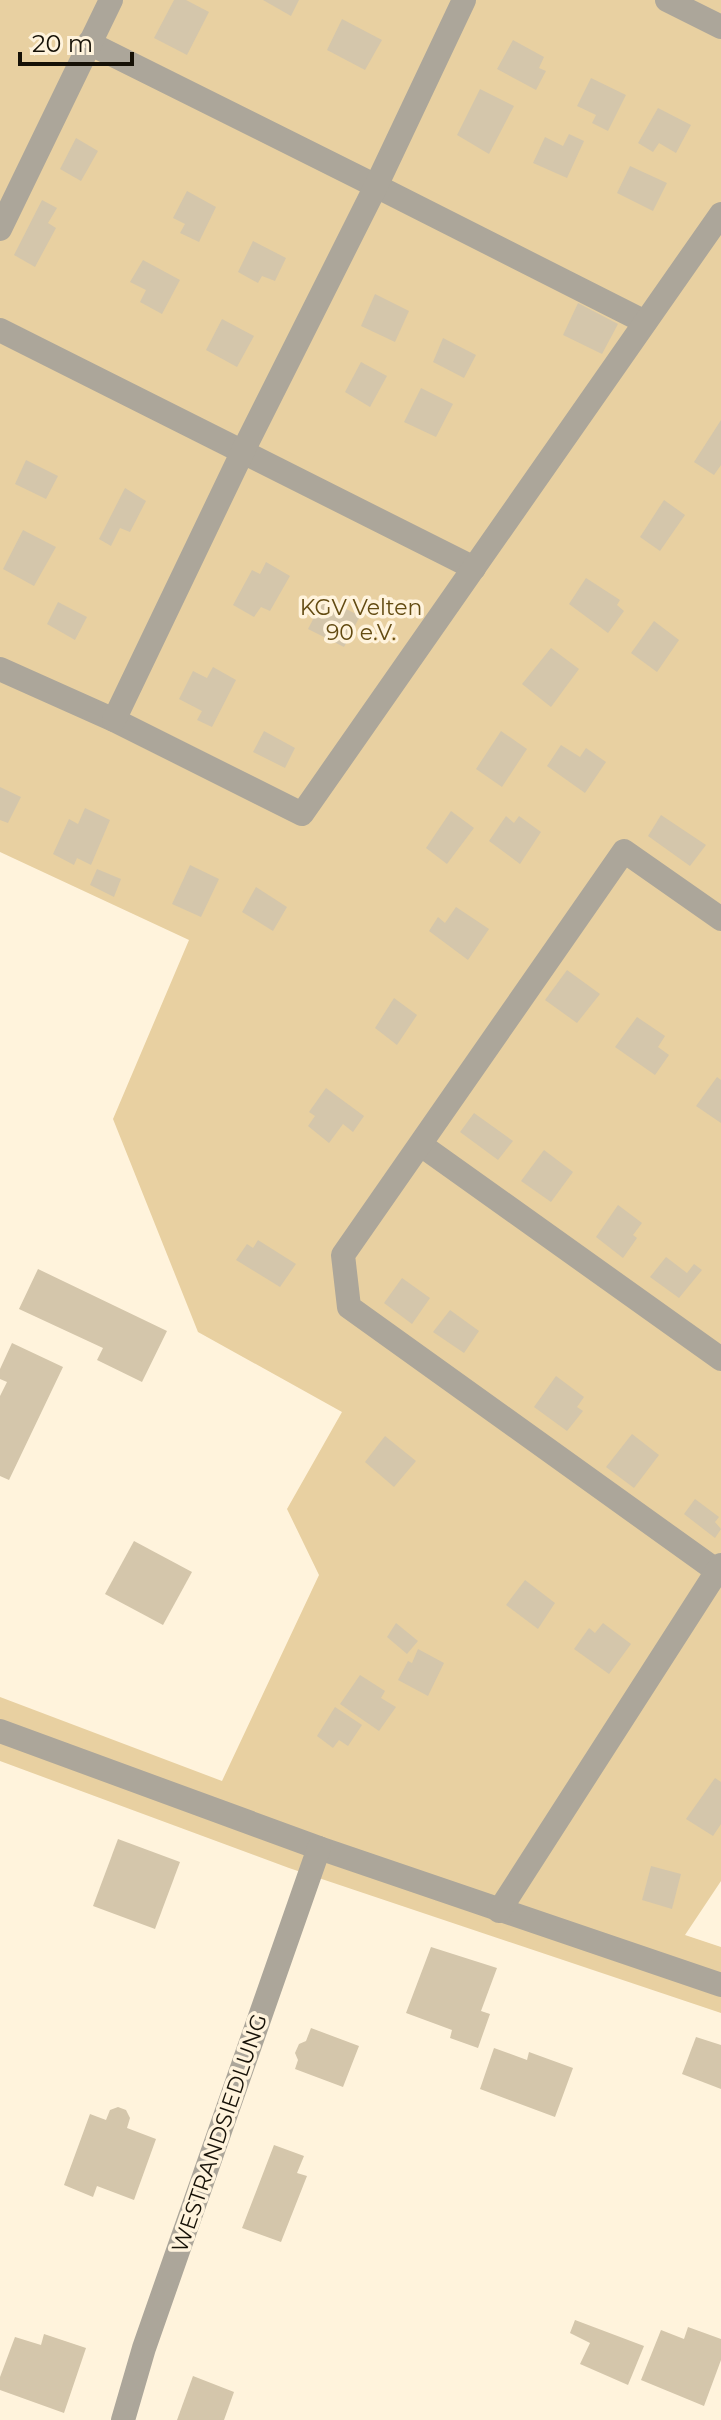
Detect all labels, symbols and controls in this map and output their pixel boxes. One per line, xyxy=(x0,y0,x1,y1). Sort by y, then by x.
scale bar xyxy=(20,16,132,66)
text: 20 m xyxy=(32,29,93,58)
park label: KGV Velten 90 e.V. xyxy=(300,594,422,646)
street label: WESTRANDSIEDLUNG xyxy=(166,2010,273,2256)

